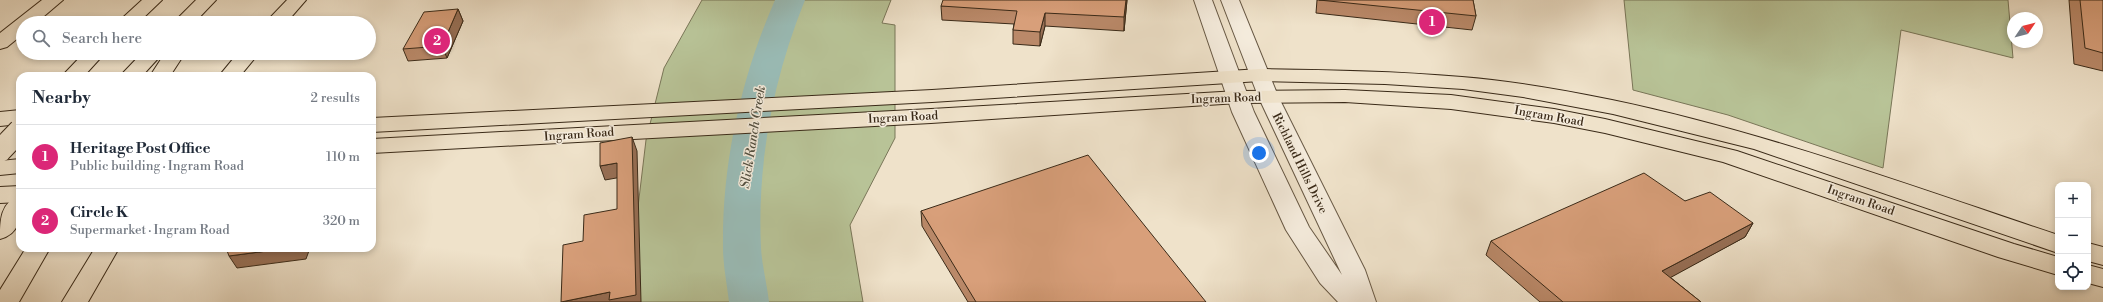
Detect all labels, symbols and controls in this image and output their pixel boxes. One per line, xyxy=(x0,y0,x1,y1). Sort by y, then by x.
pin: 1 xyxy=(1419,7,1445,37)
north arrow xyxy=(2007,12,2043,48)
search box xyxy=(16,16,376,60)
pin: 2 xyxy=(424,26,450,56)
icon: search xyxy=(30,27,52,49)
text: Search here xyxy=(62,29,142,48)
water label: Slick Ranch Creek xyxy=(737,84,769,190)
text: Nearby xyxy=(32,87,91,109)
text: 2 results xyxy=(311,90,360,106)
street label: Ingram Road xyxy=(1191,90,1262,107)
street label: Ingram Road xyxy=(1513,103,1585,130)
street label: Ingram Road xyxy=(868,108,939,127)
street label: Richland Hills Drive xyxy=(1269,110,1330,216)
street label: Ingram Road xyxy=(543,125,615,144)
text: Heritage Post Office xyxy=(70,139,211,158)
your location xyxy=(1249,143,1269,163)
text: 1 xyxy=(42,149,48,165)
text: 110 m xyxy=(326,149,360,165)
text: Public building · Ingram Road xyxy=(70,158,244,174)
street label: Ingram Road xyxy=(1825,182,1897,219)
map controls xyxy=(2055,182,2091,290)
button: + xyxy=(2055,182,2091,218)
text: Circle K xyxy=(70,203,128,222)
text: 2 xyxy=(41,213,49,229)
text: 320 m xyxy=(323,213,360,229)
button: − xyxy=(2055,218,2091,254)
text: Supermarket · Ingram Road xyxy=(70,222,230,238)
button: locate xyxy=(2055,254,2091,290)

